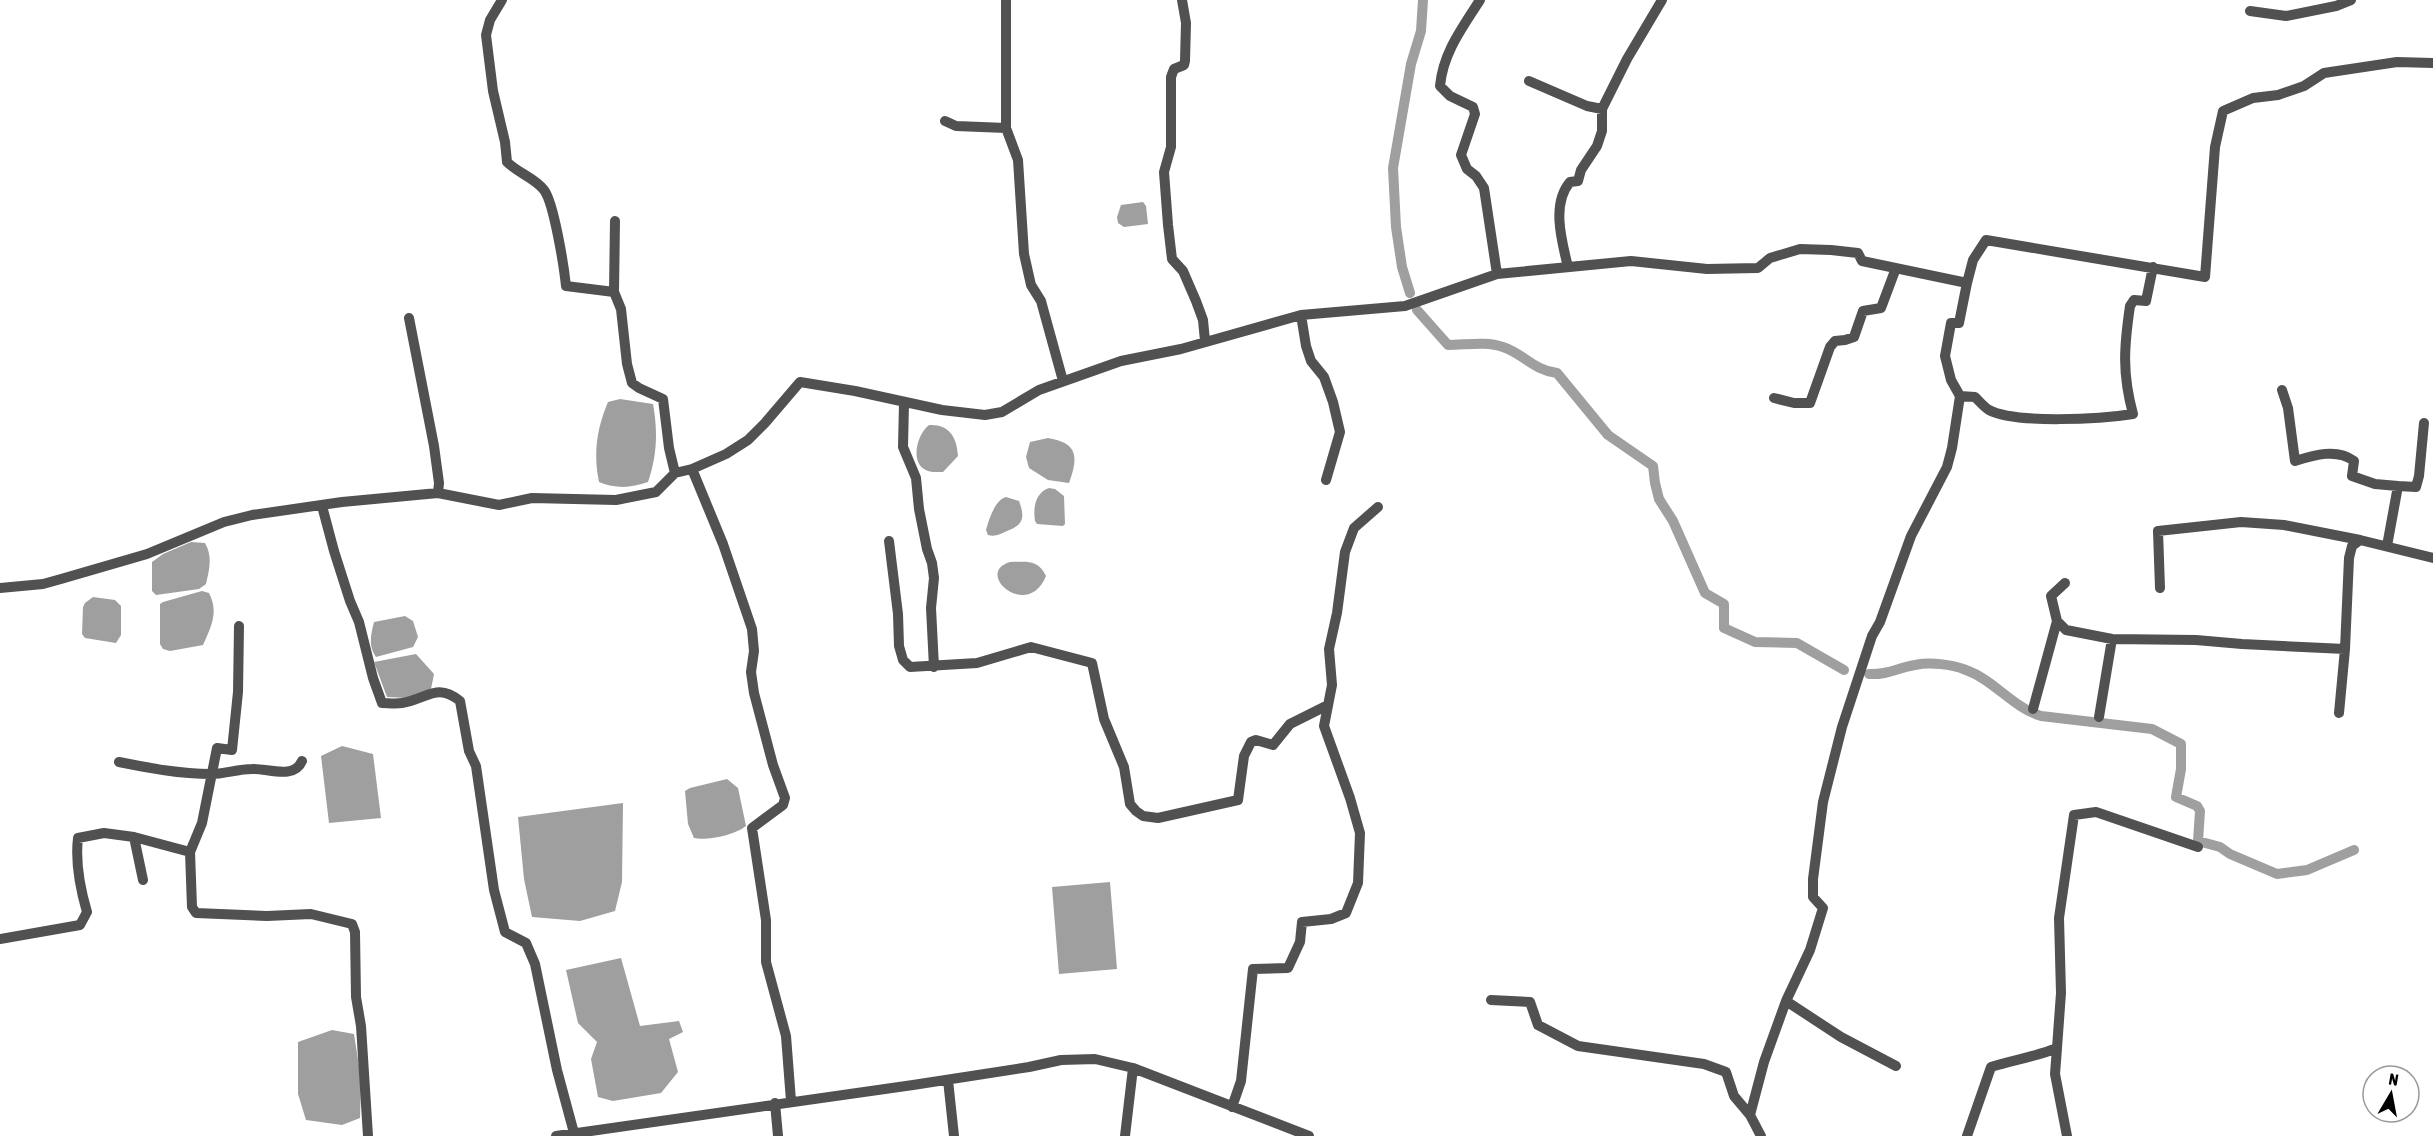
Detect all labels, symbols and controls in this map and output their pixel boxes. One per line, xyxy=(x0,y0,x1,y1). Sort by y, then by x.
north arrow xyxy=(2361,1064,2421,1124)
text: N xyxy=(2387,1070,2400,1089)

